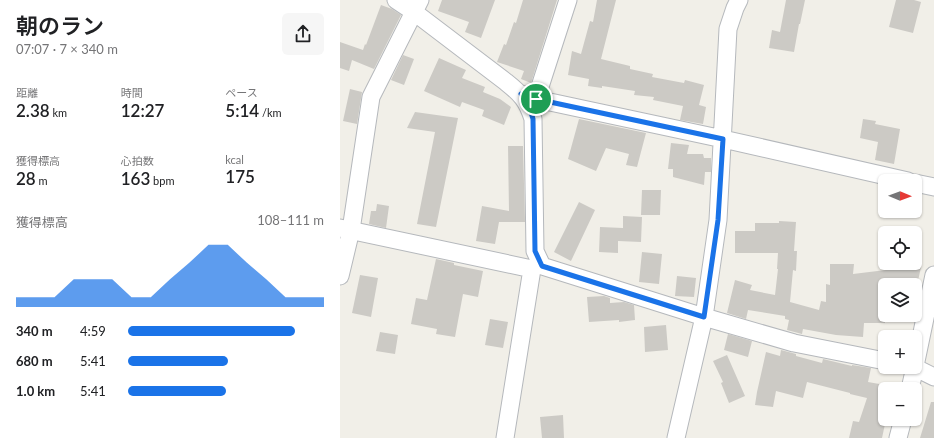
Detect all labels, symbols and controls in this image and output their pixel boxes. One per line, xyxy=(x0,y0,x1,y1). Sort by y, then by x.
text: 朝のラン xyxy=(16,12,104,39)
button: share xyxy=(282,13,324,55)
text: 07:07 · 7 × 340 m xyxy=(16,41,118,57)
pin xyxy=(519,82,553,116)
text: 距離 xyxy=(16,86,38,99)
text: 時間 xyxy=(121,86,143,99)
text: ペース xyxy=(225,86,258,99)
icon: arrive xyxy=(525,88,547,110)
text: 2.38 xyxy=(16,100,50,121)
text: 12:27 xyxy=(121,100,164,121)
text: 5:14 xyxy=(225,100,259,121)
text: km xyxy=(50,106,67,119)
text: /km xyxy=(259,106,282,119)
text: kcal xyxy=(225,153,244,166)
text: 獲得標高 xyxy=(16,154,60,167)
text: 心拍数 xyxy=(121,154,154,167)
text: 175 xyxy=(225,166,255,187)
text: 28 xyxy=(16,168,36,189)
text: 163 xyxy=(121,168,150,189)
text: m xyxy=(36,174,48,187)
text: bpm xyxy=(150,174,174,187)
north arrow xyxy=(878,174,922,218)
map controls xyxy=(878,174,922,426)
text: 108–111 m xyxy=(257,212,324,228)
text: 獲得標高 xyxy=(16,214,68,230)
button: locate xyxy=(878,226,922,270)
button: layers xyxy=(878,278,922,322)
text: 340 m xyxy=(16,323,53,339)
text: 4:59 xyxy=(80,323,106,339)
button: + xyxy=(878,330,922,374)
text: 680 m xyxy=(16,353,53,369)
text: 5:41 xyxy=(80,353,106,369)
button: − xyxy=(878,382,922,426)
text: 1.0 km xyxy=(16,383,55,399)
text: 5:41 xyxy=(80,383,106,399)

